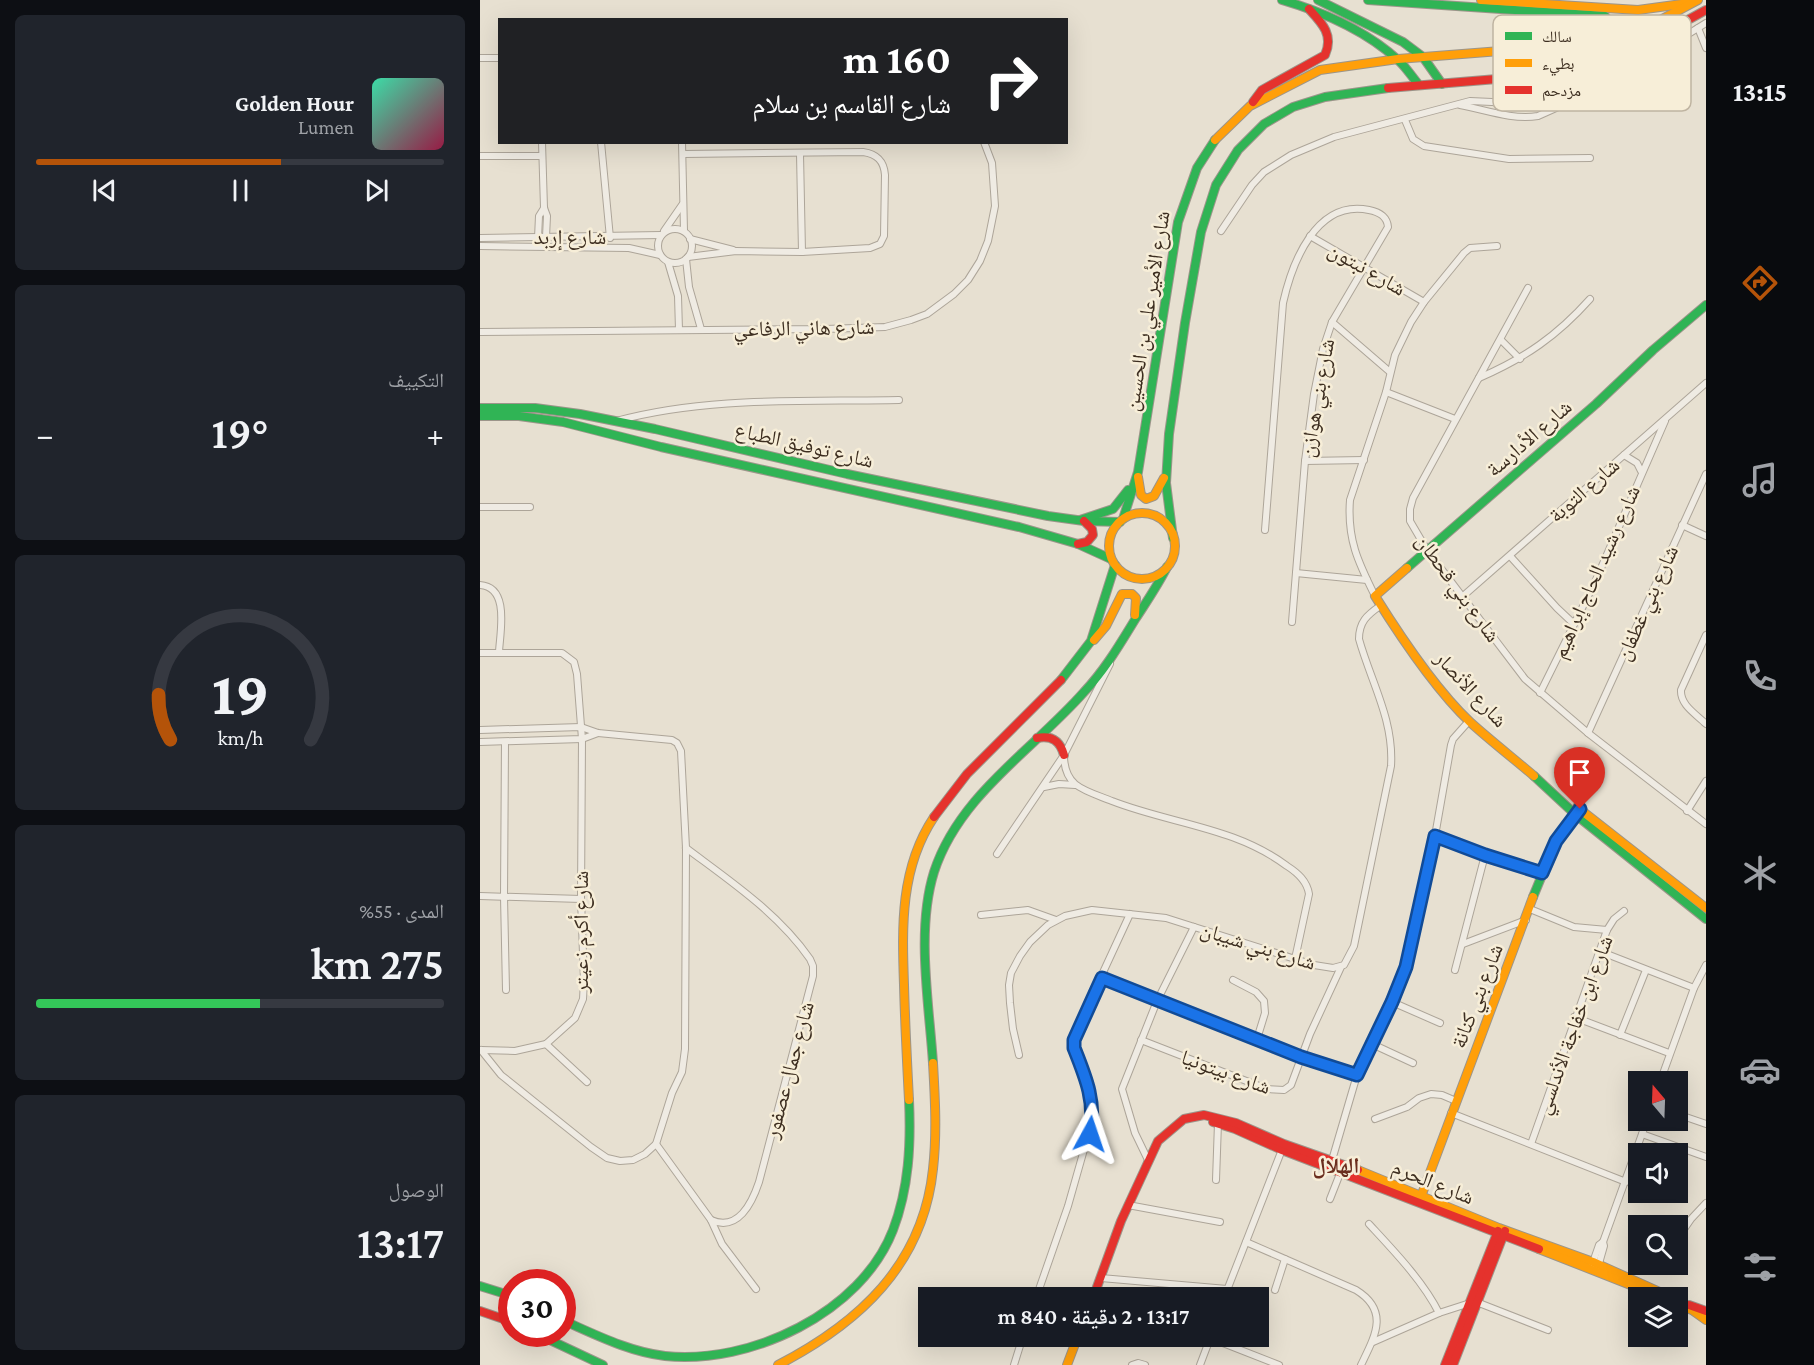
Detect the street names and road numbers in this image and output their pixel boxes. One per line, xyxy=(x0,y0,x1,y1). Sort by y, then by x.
street label: شارع الأمير علي بن الحسين xyxy=(1119,209,1179,414)
street label: شارع إربد xyxy=(534,225,606,251)
street label: شارع نبتون xyxy=(1323,237,1410,302)
street label: شارع هاني الرفاعي xyxy=(733,315,875,346)
street label: شارع بني هوازن xyxy=(1295,337,1344,460)
street label: شارع الأدارسة xyxy=(1482,395,1577,482)
street label: شارع توفيق الطباع xyxy=(732,417,876,474)
street label: شارع التوبة xyxy=(1544,453,1625,528)
street label: شارع رشيد الحاج إبراهيم xyxy=(1547,482,1647,663)
street label: شارع بني قحطان xyxy=(1407,529,1505,649)
street label: شارع بني غطفان xyxy=(1611,542,1687,666)
street label: شارع الأنصار xyxy=(1428,645,1512,733)
street label: شارع أكرم زعيتر xyxy=(568,871,595,994)
street label: شارع بني شيبان xyxy=(1196,917,1319,979)
street label: شارع ابن خفاجة الأندلسي xyxy=(1530,932,1622,1119)
street label: شارع بني كنانة xyxy=(1446,941,1512,1053)
street label: شارع جمال عصفور xyxy=(759,999,820,1142)
street label: شارع بيتونيا xyxy=(1178,1045,1274,1100)
street label: شارع الحرم xyxy=(1388,1155,1477,1211)

